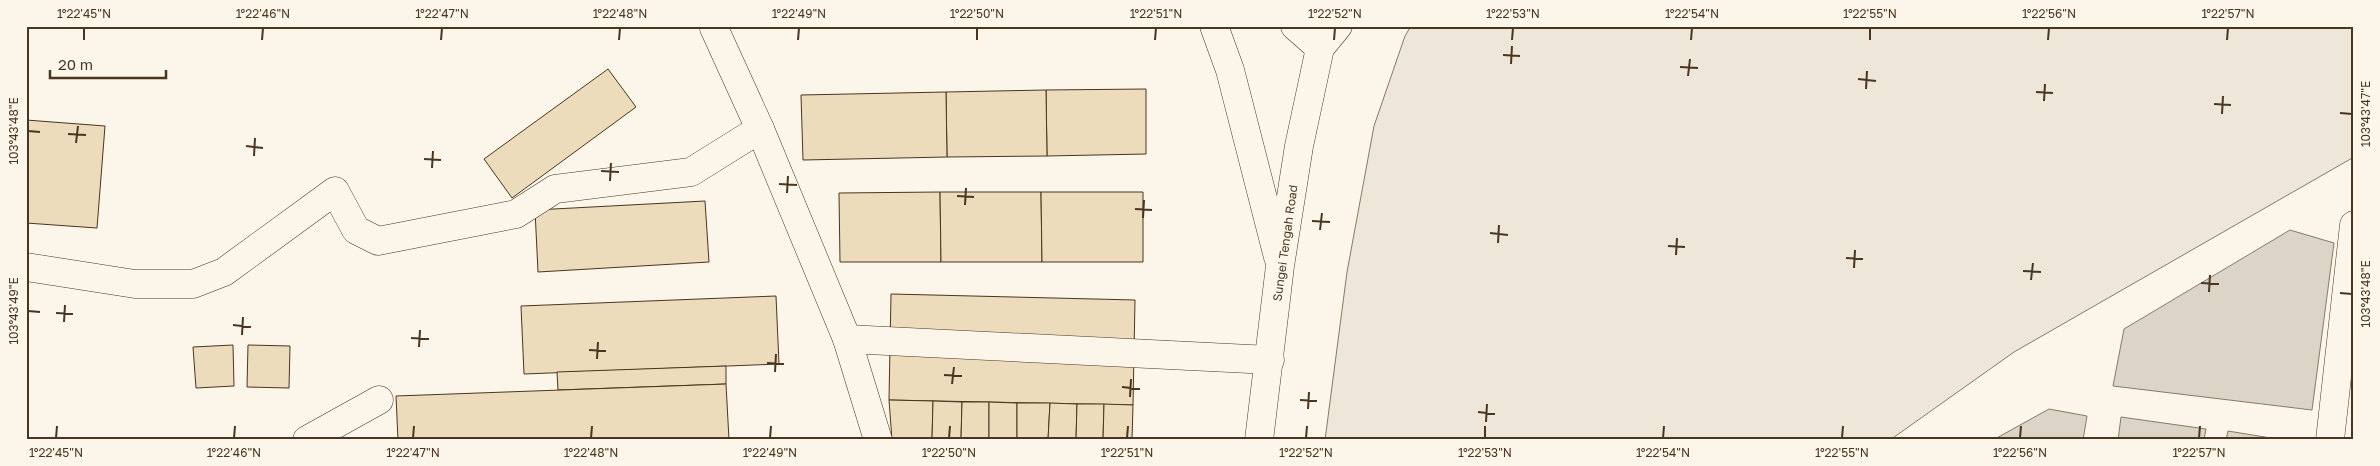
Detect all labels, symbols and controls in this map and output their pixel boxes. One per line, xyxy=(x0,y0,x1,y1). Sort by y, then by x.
text: 1°22'45"N xyxy=(57,6,111,21)
text: 1°22'46"N xyxy=(236,6,290,21)
text: 1°22'47"N xyxy=(415,6,469,21)
text: 1°22'48"N xyxy=(593,6,647,21)
text: 1°22'49"N xyxy=(772,6,826,21)
text: 1°22'50"N xyxy=(950,6,1004,21)
text: 1°22'51"N xyxy=(1130,6,1182,21)
text: 1°22'52"N xyxy=(1308,6,1362,21)
text: 1°22'53"N xyxy=(1486,6,1540,21)
text: 1°22'54"N xyxy=(1665,6,1719,21)
text: 1°22'55"N xyxy=(1843,6,1897,21)
text: 1°22'56"N xyxy=(2022,6,2076,21)
text: 1°22'57"N xyxy=(2201,6,2255,21)
scale bar xyxy=(50,48,166,80)
text: 20 m xyxy=(58,55,93,73)
text: 103°43'47"E xyxy=(2358,81,2373,147)
text: 103°43'48"E xyxy=(6,97,21,165)
street label: Sungei Tengah Road xyxy=(1269,184,1301,302)
text: 103°43'48"E xyxy=(2358,260,2373,328)
text: 103°43'49"E xyxy=(6,277,21,345)
text: 1°22'45"N xyxy=(29,445,83,460)
text: 1°22'46"N xyxy=(207,445,261,460)
text: 1°22'47"N xyxy=(386,445,440,460)
text: 1°22'48"N xyxy=(564,445,618,460)
text: 1°22'49"N xyxy=(743,445,797,460)
text: 1°22'50"N xyxy=(922,445,976,460)
text: 1°22'51"N xyxy=(1101,445,1153,460)
text: 1°22'52"N xyxy=(1279,445,1333,460)
text: 1°22'53"N xyxy=(1458,445,1512,460)
text: 1°22'54"N xyxy=(1636,445,1690,460)
text: 1°22'55"N xyxy=(1815,445,1869,460)
text: 1°22'56"N xyxy=(1993,445,2047,460)
text: 1°22'57"N xyxy=(2172,445,2226,460)

